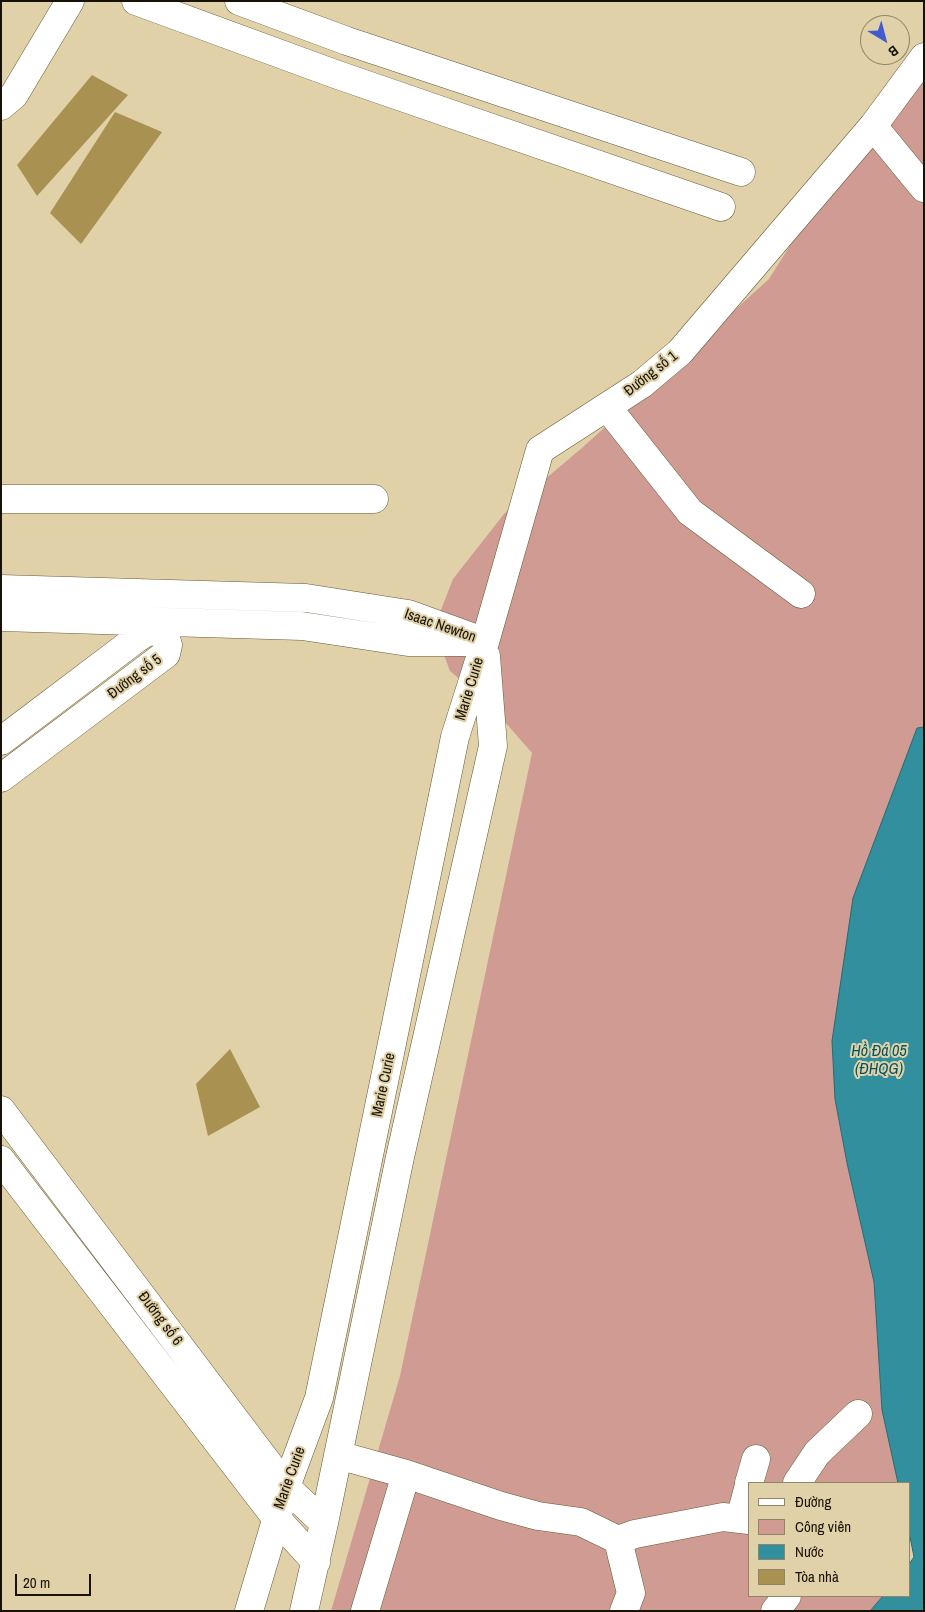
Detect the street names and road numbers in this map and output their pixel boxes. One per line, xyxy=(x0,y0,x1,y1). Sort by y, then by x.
street label: Đường số 1 xyxy=(621,348,681,400)
street label: Isaac Newton xyxy=(402,605,478,647)
street label: Đường số 5 xyxy=(104,651,166,703)
street label: Marie Curie xyxy=(452,655,488,723)
street label: Marie Curie xyxy=(368,1051,400,1119)
street label: Đường số 6 xyxy=(134,1288,186,1350)
street label: Marie Curie xyxy=(270,1444,310,1512)

